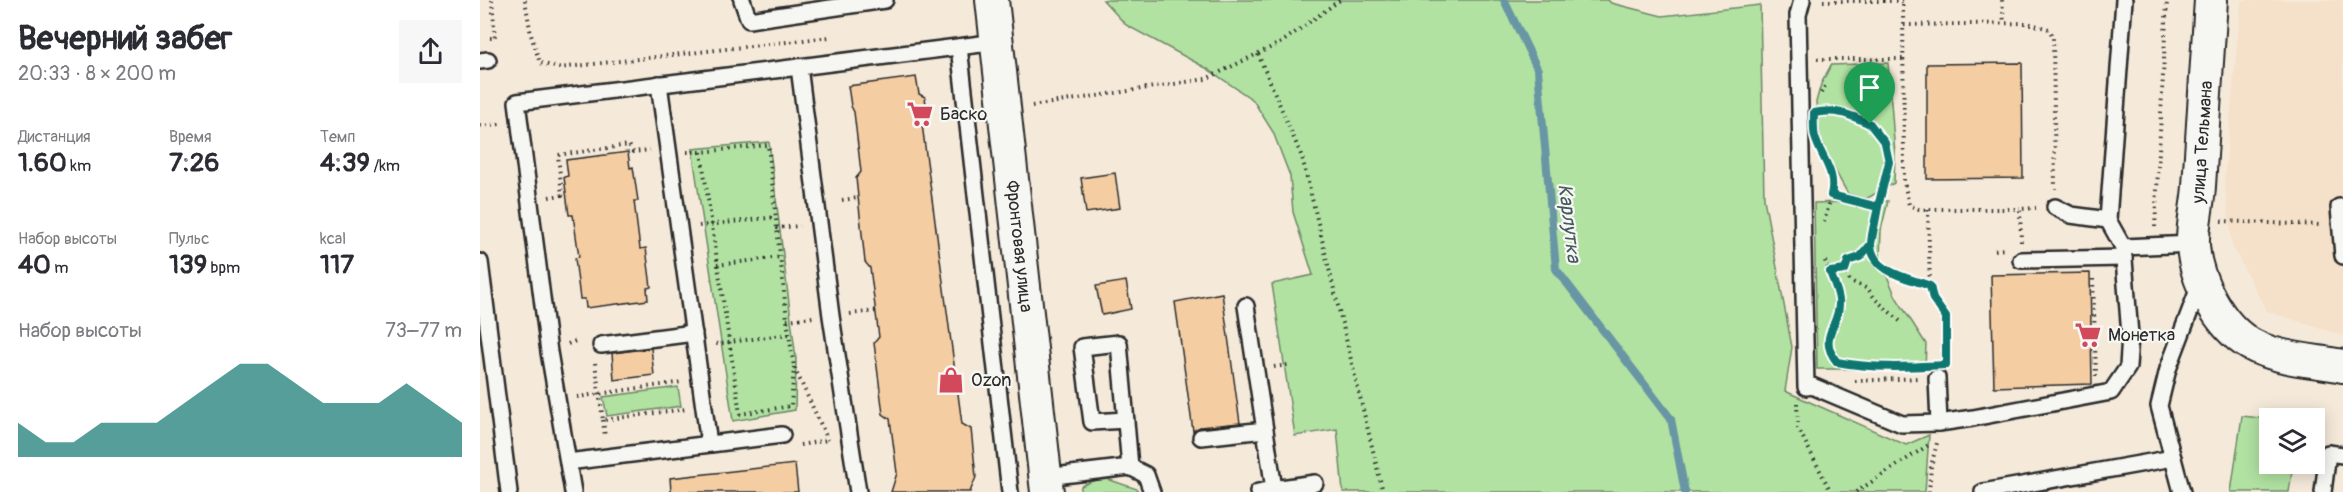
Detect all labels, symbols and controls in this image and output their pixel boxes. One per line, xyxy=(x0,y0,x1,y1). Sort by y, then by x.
text: Вечерний забег xyxy=(18,18,232,59)
button: share xyxy=(399,20,462,83)
text: 20:33 · 8 × 200 m xyxy=(18,61,176,86)
pin xyxy=(1844,62,1895,124)
icon: arrive xyxy=(1853,71,1886,104)
street label: улица Тельмана xyxy=(2187,80,2218,205)
supermarket icon: Баско xyxy=(905,99,935,129)
place label: Баско xyxy=(940,103,988,126)
text: Дистанция xyxy=(18,127,91,147)
text: Время xyxy=(169,127,212,147)
text: Темп xyxy=(320,127,355,147)
text: 1.60 xyxy=(18,147,67,179)
text: 7:26 xyxy=(169,147,219,179)
text: 4:39 xyxy=(320,147,370,179)
text: km xyxy=(67,156,91,176)
text: /km xyxy=(370,156,400,176)
street label: Фронтовая улица xyxy=(1000,179,1038,314)
water label: Карлутка xyxy=(1552,182,1587,265)
text: Набор высоты xyxy=(18,229,117,249)
text: Пульс xyxy=(169,229,209,249)
text: kcal xyxy=(320,229,346,249)
text: 40 xyxy=(18,249,51,281)
text: 139 xyxy=(169,249,207,281)
text: 117 xyxy=(320,249,354,281)
text: m xyxy=(51,258,69,278)
text: bpm xyxy=(207,258,240,278)
text: Набор высоты xyxy=(18,318,142,343)
text: 73–77 m xyxy=(385,318,462,343)
supermarket icon: Монетка xyxy=(2073,320,2103,350)
place label: Монетка xyxy=(2108,324,2175,347)
shop icon: Ozon xyxy=(936,365,966,395)
place label: Ozon xyxy=(971,369,1011,392)
map controls xyxy=(2259,408,2325,474)
button: layers xyxy=(2259,408,2325,474)

